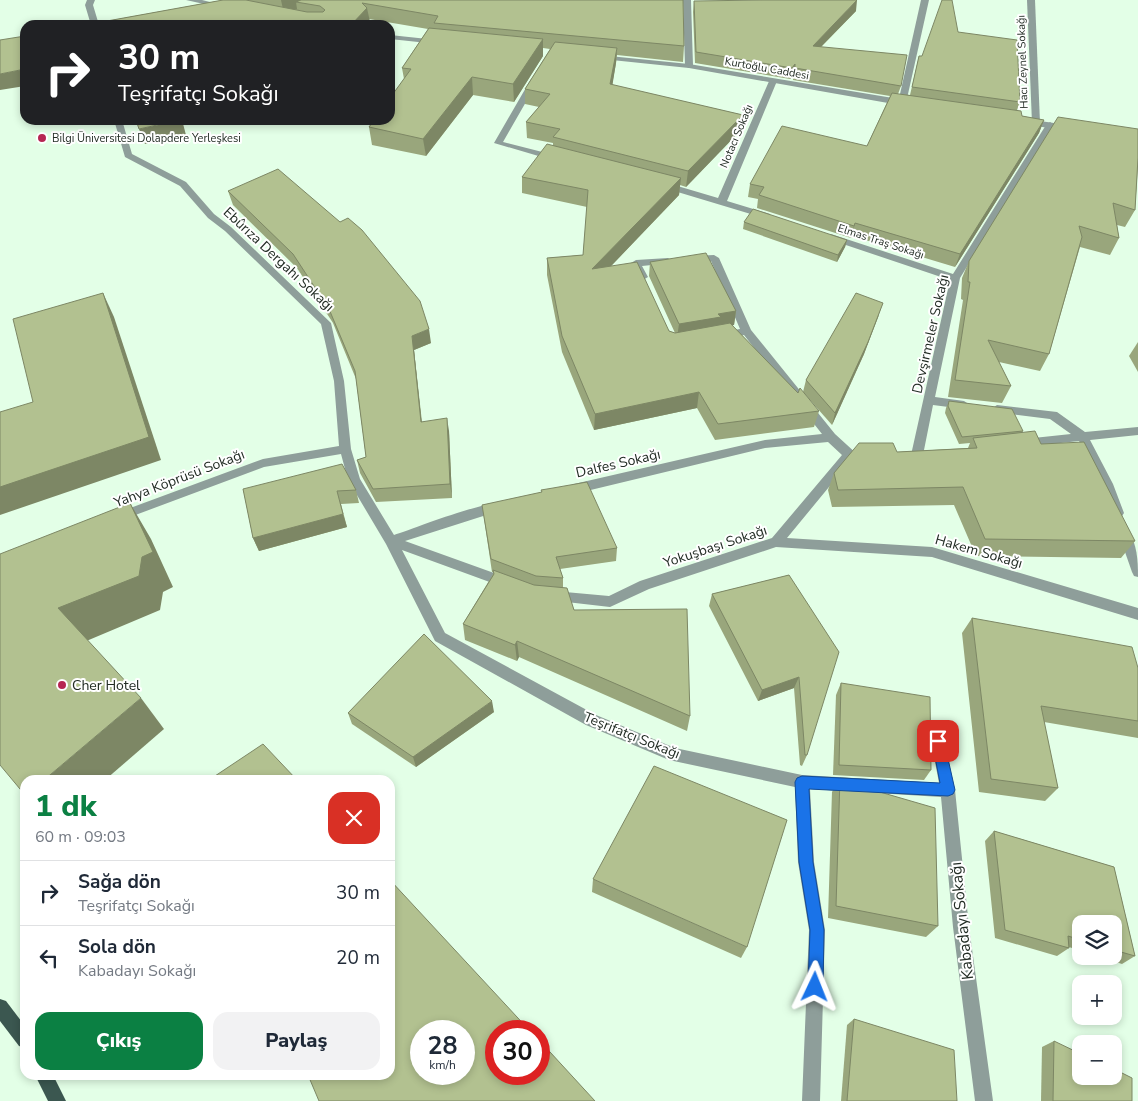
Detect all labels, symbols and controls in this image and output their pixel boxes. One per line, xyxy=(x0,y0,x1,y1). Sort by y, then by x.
street label: Hacı Zeynel Sokağı xyxy=(1013,15,1032,109)
text: 30 m xyxy=(118,34,200,81)
icon: right xyxy=(35,40,100,105)
street label: Kurtoğlu Caddesi xyxy=(724,54,810,83)
text: Teşrifatçı Sokağı xyxy=(118,79,279,109)
street label: Notacı Sokağı xyxy=(716,102,757,170)
place label: Bilgi Üniversitesi Dolapdere Yerleşkesi xyxy=(52,131,241,146)
marker: Bilgi Üniversitesi Dolapdere Yerleşkesi xyxy=(36,132,48,144)
street label: Ebûrıza Dergahı Sokağı xyxy=(219,203,338,316)
street label: Elmas Traş Sokağı xyxy=(836,220,926,262)
street label: Devşirmeler Sokağı xyxy=(908,273,953,395)
street label: Yahya Köprüsü Sokağı xyxy=(110,445,247,512)
street label: Dalfes Sokağı xyxy=(574,445,662,482)
street label: Yokuşbaşı Sokağı xyxy=(660,521,769,573)
street label: Hakem Sokağı xyxy=(933,530,1025,573)
place label: Cher Hotel xyxy=(72,676,141,695)
marker: Cher Hotel xyxy=(56,679,68,691)
street label: Teşrifatçı Sokağı xyxy=(581,708,683,763)
pin xyxy=(917,720,959,762)
icon: arrive xyxy=(924,727,952,755)
text: 1 dk xyxy=(35,786,96,827)
button: close xyxy=(328,792,380,844)
text: 60 m · 09:03 xyxy=(35,826,126,848)
street label: Kabadayı Sokağı xyxy=(945,861,979,981)
text: Sağa dön xyxy=(78,869,161,895)
icon: right xyxy=(35,879,63,907)
text: 30 m xyxy=(336,880,380,906)
text: Teşrifatçı Sokağı xyxy=(78,895,195,917)
map controls xyxy=(1072,915,1122,1085)
button: layers xyxy=(1072,915,1122,965)
text: Sola dön xyxy=(78,934,156,960)
icon: left xyxy=(35,944,63,972)
text: 20 m xyxy=(336,945,380,971)
text: Kabadayı Sokağı xyxy=(78,960,196,982)
position arrow xyxy=(788,960,840,1012)
button: + xyxy=(1072,975,1122,1025)
button: Çıkış xyxy=(35,1012,203,1070)
button: Paylaş xyxy=(213,1012,380,1070)
speed limit sign: 30 xyxy=(485,1020,550,1085)
text: 28 xyxy=(427,1029,458,1063)
button: − xyxy=(1072,1035,1122,1085)
text: km/h xyxy=(429,1057,456,1073)

